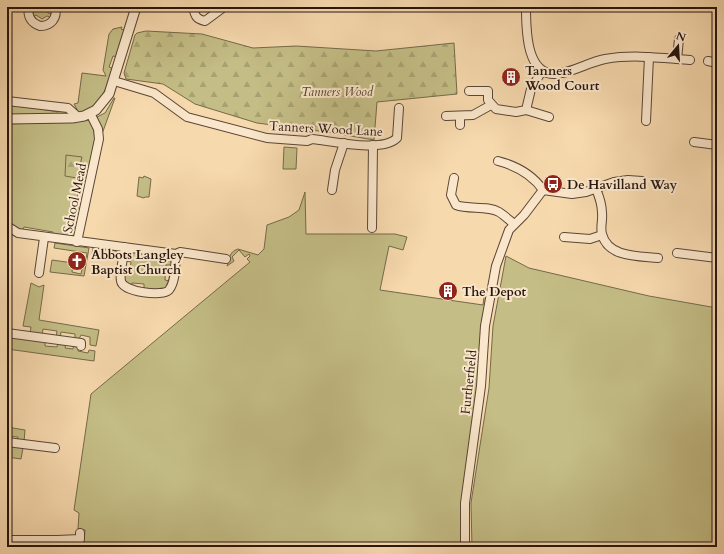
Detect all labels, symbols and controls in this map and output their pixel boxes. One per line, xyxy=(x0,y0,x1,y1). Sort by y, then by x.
north arrow xyxy=(658,26,698,66)
text: N xyxy=(674,28,688,46)
place label: Tanners Wood Court xyxy=(524,62,600,95)
building icon: Tanners Wood Court xyxy=(500,66,522,88)
park label: Tanners Wood xyxy=(301,83,374,101)
street label: Tanners Wood Lane xyxy=(269,117,383,141)
street label: School Mead xyxy=(59,161,91,235)
bus stop icon: De Havilland Way xyxy=(542,173,564,195)
place label: De Havilland Way xyxy=(567,176,678,194)
place label: Abbots Langley Baptist Church xyxy=(91,246,185,279)
church icon: Abbots Langley Baptist Church xyxy=(66,250,88,272)
building icon: The Depot xyxy=(437,280,459,302)
place label: The Depot xyxy=(462,283,527,301)
street label: Furtherfield xyxy=(457,349,481,415)

